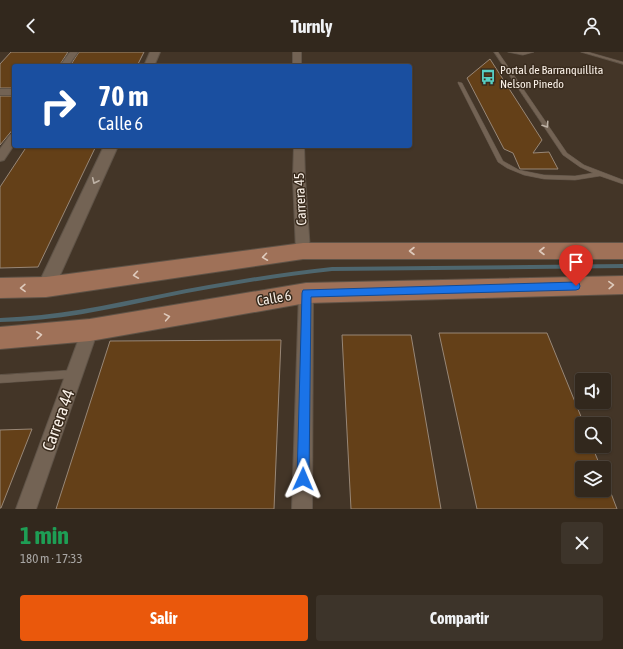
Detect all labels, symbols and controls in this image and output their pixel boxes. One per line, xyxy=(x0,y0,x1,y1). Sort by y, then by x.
icon: back xyxy=(20,15,42,37)
icon: person xyxy=(581,15,603,37)
text: Turnly xyxy=(291,16,332,37)
place label: Portal de Barranquillita Nelson Pinedo xyxy=(500,63,603,91)
bus stop icon: Portal de Barranquillita Nelson Pinedo xyxy=(479,68,497,86)
icon: right xyxy=(32,80,84,132)
text: 70 m xyxy=(98,80,148,112)
text: Calle 6 xyxy=(98,113,143,134)
one-way arrow xyxy=(541,121,548,128)
street label: Carrera 45 xyxy=(291,172,309,226)
one-way arrow xyxy=(92,177,100,185)
pin xyxy=(559,245,593,286)
one-way arrow xyxy=(409,247,415,255)
one-way arrow xyxy=(539,247,545,255)
icon: arrive xyxy=(565,251,587,273)
one-way arrow xyxy=(262,252,268,261)
one-way arrow xyxy=(133,270,139,279)
one-way arrow xyxy=(608,281,614,289)
one-way arrow xyxy=(20,284,26,292)
street label: Calle 6 xyxy=(255,287,293,309)
one-way arrow xyxy=(164,313,171,322)
one-way arrow xyxy=(36,331,42,340)
map controls xyxy=(575,373,611,497)
button: sound xyxy=(575,373,611,409)
street label: Carrera 44 xyxy=(38,386,78,454)
button: search xyxy=(575,417,611,453)
position arrow xyxy=(282,458,324,500)
button: layers xyxy=(575,461,611,497)
text: 1 min xyxy=(20,522,69,549)
button: close xyxy=(561,522,603,564)
text: 180 m · 17:33 xyxy=(20,551,83,566)
button: Salir xyxy=(20,595,308,641)
button: Compartir xyxy=(316,595,603,641)

